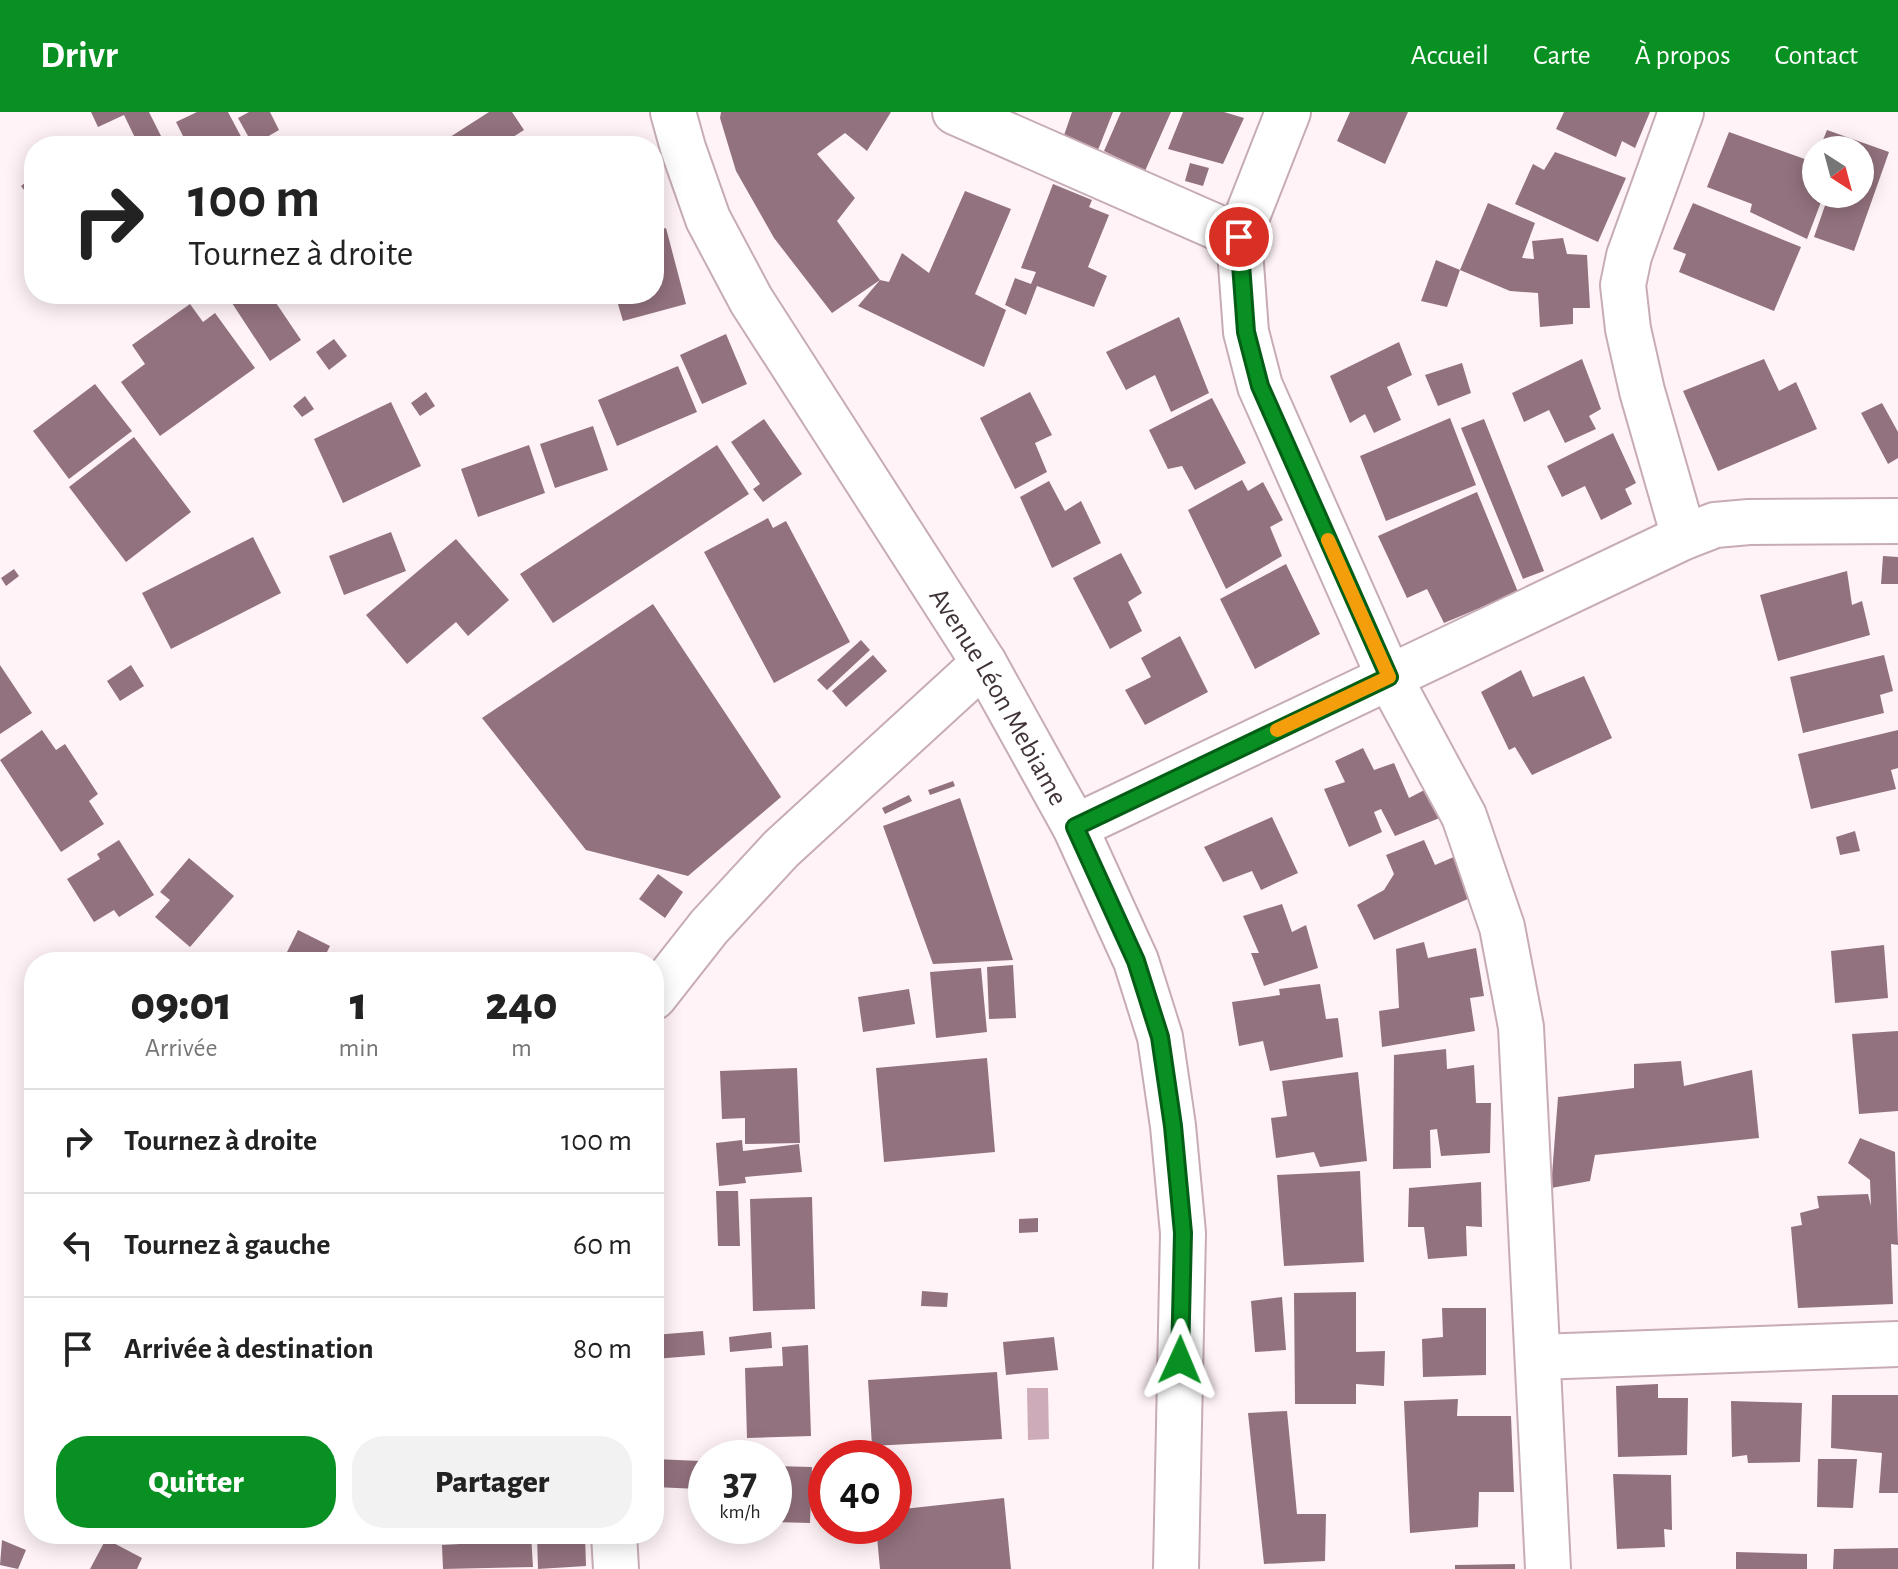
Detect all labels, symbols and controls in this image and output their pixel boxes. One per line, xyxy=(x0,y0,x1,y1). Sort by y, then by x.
text: Drivr xyxy=(40,37,118,75)
text: Accueil xyxy=(1411,42,1489,70)
text: Carte xyxy=(1533,42,1591,70)
text: À propos xyxy=(1635,42,1731,70)
text: Contact xyxy=(1775,42,1858,70)
north arrow xyxy=(1802,136,1874,208)
map controls xyxy=(1802,136,1874,208)
icon: right xyxy=(56,168,160,272)
text: 100 m xyxy=(188,171,320,227)
pin xyxy=(1205,203,1273,271)
icon: arrive xyxy=(1217,215,1261,259)
text: Tournez à droite xyxy=(188,236,413,272)
street label: Avenue Léon Mebiame xyxy=(924,583,1072,810)
text: 09:01 xyxy=(130,981,232,1029)
text: 1 xyxy=(350,981,367,1029)
text: 240 xyxy=(485,981,558,1029)
text: Arrivée xyxy=(145,1035,217,1061)
text: min xyxy=(338,1035,379,1061)
text: m xyxy=(511,1035,532,1061)
icon: right xyxy=(56,1119,100,1163)
text: Tournez à droite xyxy=(124,1126,317,1156)
text: 100 m xyxy=(561,1126,632,1156)
icon: left xyxy=(56,1223,100,1267)
text: Tournez à gauche xyxy=(124,1230,331,1260)
text: 60 m xyxy=(573,1230,632,1260)
position arrow xyxy=(1138,1318,1222,1402)
icon: arrive xyxy=(56,1327,100,1371)
text: Arrivée à destination xyxy=(124,1334,374,1364)
text: 80 m xyxy=(573,1334,632,1364)
button: Quitter xyxy=(56,1436,336,1528)
button: Partager xyxy=(352,1436,632,1528)
speed limit sign: 40 xyxy=(808,1440,912,1544)
text: 37 xyxy=(723,1462,757,1502)
text: km/h xyxy=(719,1502,761,1522)

